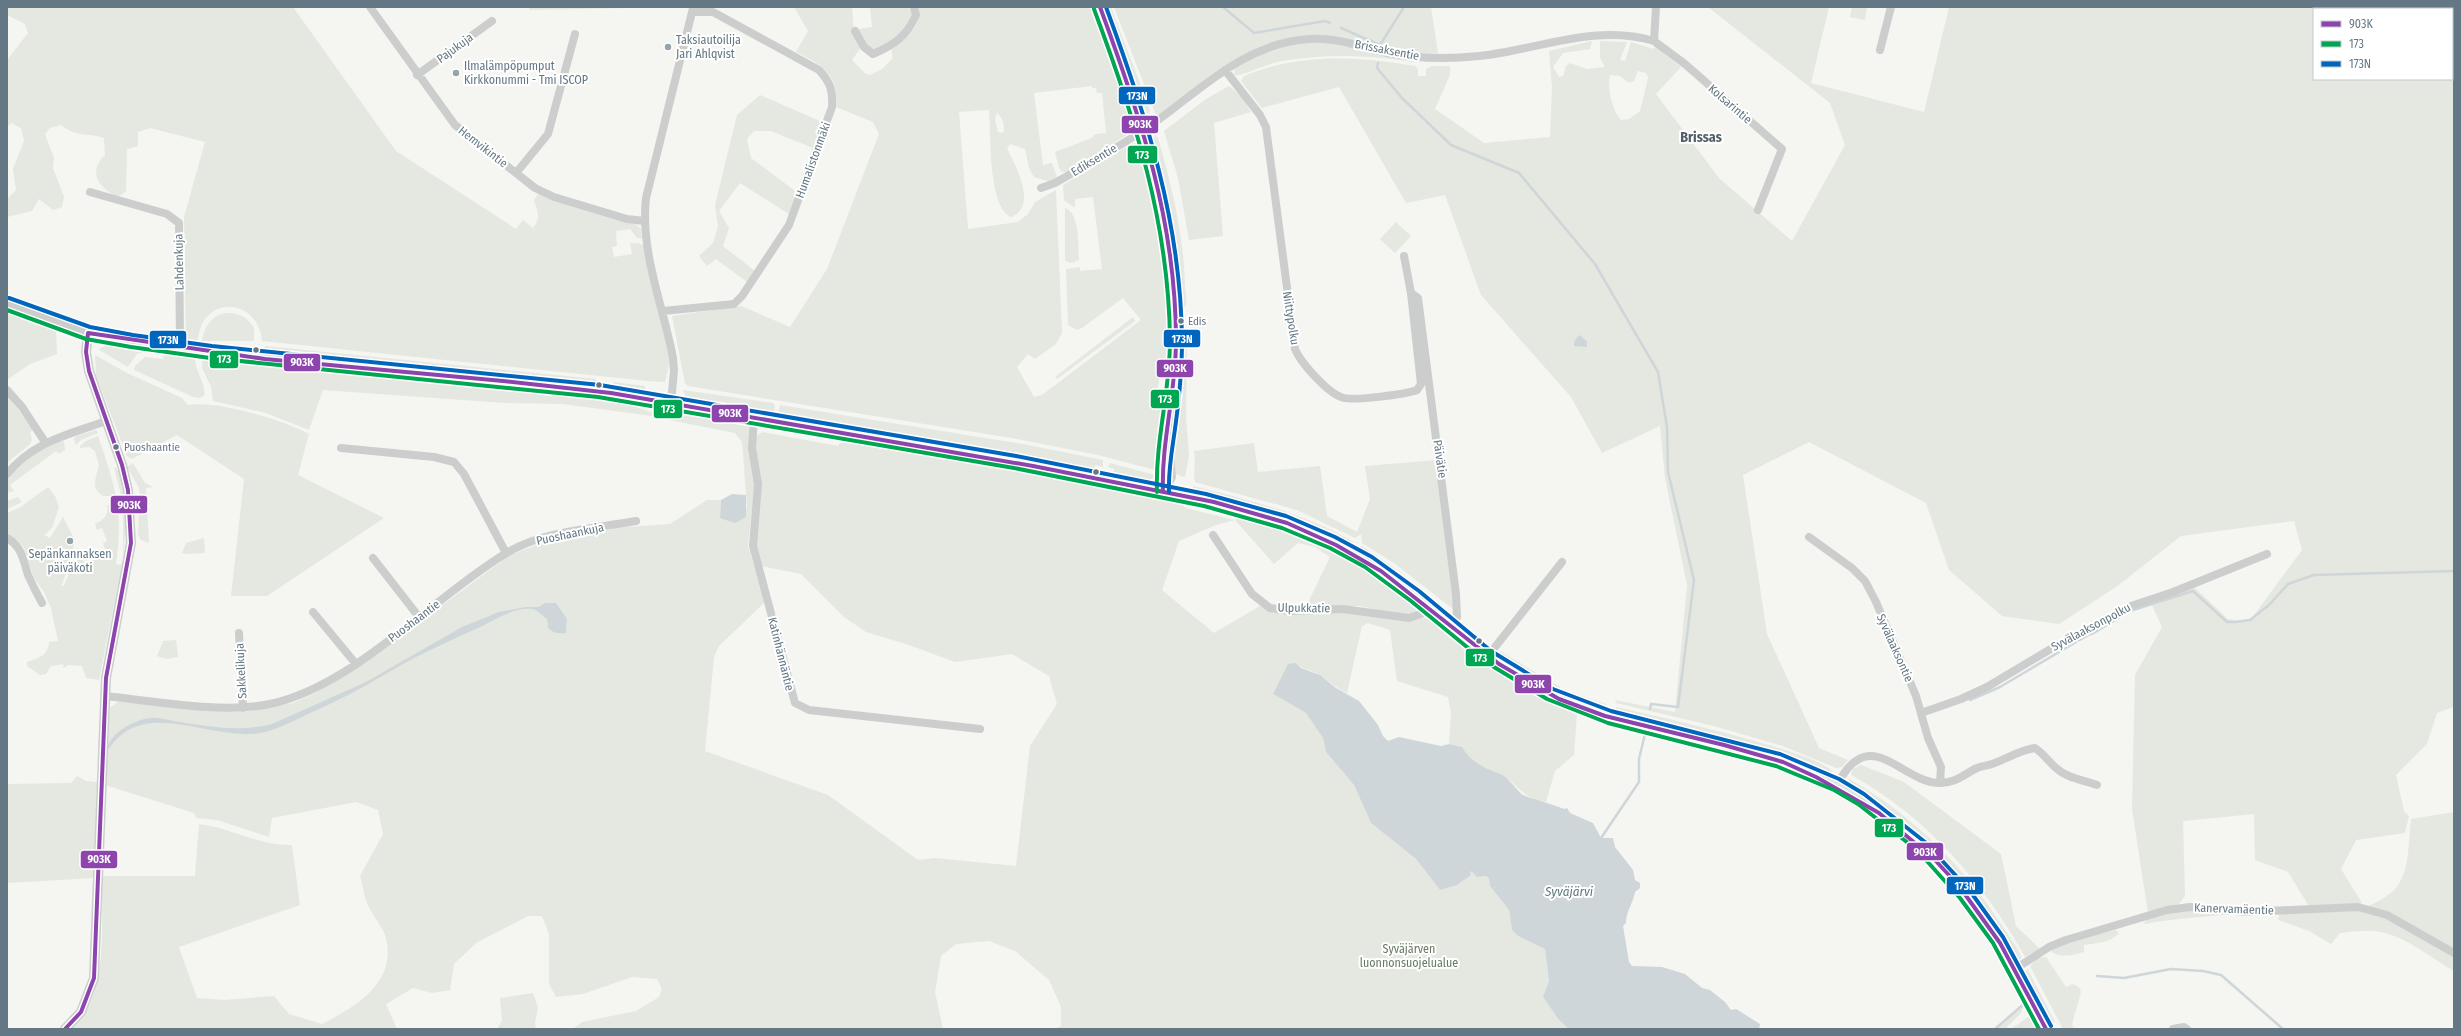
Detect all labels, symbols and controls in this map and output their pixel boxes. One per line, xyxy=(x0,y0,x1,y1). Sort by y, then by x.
legend xyxy=(2313,8,2453,80)
text: 903K xyxy=(2349,17,2373,31)
street label: Pajukuja xyxy=(434,30,476,66)
place label: Taksiautoilija Jari Ahlqvist xyxy=(676,33,741,61)
street label: Brissaksentie xyxy=(1354,37,1421,63)
text: 173 xyxy=(2349,37,2364,51)
marker: Taksiautoilija Jari Ahlqvist xyxy=(663,42,673,52)
text: 173N xyxy=(2349,57,2371,71)
place label: Ilmalämpöpumput Kirkkonummi - Tmi ISCOP xyxy=(464,59,588,87)
marker: Ilmalämpöpumput Kirkkonummi - Tmi ISCOP xyxy=(451,68,461,78)
street label: Kolsarintie xyxy=(1705,81,1755,127)
line badge: 173N xyxy=(1118,86,1156,105)
text: 173N xyxy=(1126,90,1148,103)
line badge: 903K xyxy=(1121,115,1159,134)
text: 903K xyxy=(1128,118,1152,131)
street label: Humalistonmäki xyxy=(793,120,833,200)
street label: Hemvikintie xyxy=(456,123,510,171)
district label: Brissas xyxy=(1680,129,1722,146)
street label: Ediksentie xyxy=(1069,141,1119,179)
line badge: 173 xyxy=(1127,145,1158,164)
text: 173 xyxy=(1135,149,1149,162)
street label: Lahdenkuja xyxy=(172,233,186,291)
street label: Niittypolku xyxy=(1280,290,1302,346)
place label: Edis xyxy=(1188,315,1207,328)
marker: Edis xyxy=(1176,316,1186,326)
line badge: 173N xyxy=(1163,329,1201,348)
line badge: 173N xyxy=(149,330,187,349)
text: 173N xyxy=(1171,333,1193,346)
text: 173N xyxy=(157,334,179,347)
unlabelled marker xyxy=(251,345,261,355)
line badge: 173 xyxy=(209,350,239,369)
text: 173 xyxy=(217,353,231,366)
line badge: 903K xyxy=(283,353,321,372)
text: 903K xyxy=(290,356,314,369)
line badge: 903K xyxy=(1156,359,1194,378)
text: 903K xyxy=(1163,362,1187,375)
unlabelled marker xyxy=(594,380,604,390)
line badge: 173 xyxy=(1150,389,1180,409)
text: 173 xyxy=(1158,393,1172,406)
line badge: 173 xyxy=(653,399,683,419)
text: 173 xyxy=(661,403,675,416)
line badge: 903K xyxy=(711,404,749,423)
text: 903K xyxy=(718,407,742,420)
street label: Päivätie xyxy=(1430,439,1450,479)
place label: Puoshaantie xyxy=(124,441,180,454)
marker: Puoshaantie xyxy=(111,442,121,452)
unlabelled marker xyxy=(1091,467,1101,477)
line badge: 903K xyxy=(110,495,148,514)
text: 903K xyxy=(117,499,141,512)
street label: Puoshaankuja xyxy=(535,520,605,548)
marker: Sepänkannaksen päiväkoti xyxy=(65,536,75,546)
place label: Sepänkannaksen päiväkoti xyxy=(28,547,112,575)
street label: Puoshaantie xyxy=(385,597,443,645)
street label: Syvälaaksonpolku xyxy=(2049,600,2133,654)
street label: Ulpukkatie xyxy=(1278,601,1331,615)
street label: Syvälaaksontie xyxy=(1874,612,1916,684)
street label: Katinhännäntie xyxy=(765,616,797,692)
unlabelled marker xyxy=(1474,636,1484,646)
street label: Sakkelikuja xyxy=(233,643,249,699)
line badge: 173 xyxy=(1465,648,1495,667)
text: 173 xyxy=(1473,652,1487,665)
line badge: 903K xyxy=(1514,674,1552,694)
text: 903K xyxy=(1521,678,1545,691)
line badge: 173 xyxy=(1874,818,1904,838)
text: 173 xyxy=(1882,822,1896,835)
line badge: 903K xyxy=(1906,842,1944,861)
text: 903K xyxy=(1913,846,1937,859)
line badge: 903K xyxy=(80,850,118,869)
text: 903K xyxy=(87,853,111,866)
line badge: 173N xyxy=(1946,876,1984,895)
text: 173N xyxy=(1954,880,1976,893)
water label: Syväjärvi xyxy=(1544,884,1594,899)
street label: Kanervamäentie xyxy=(2194,901,2274,917)
park label: Syväjärven luonnonsuojelualue xyxy=(1360,942,1458,970)

